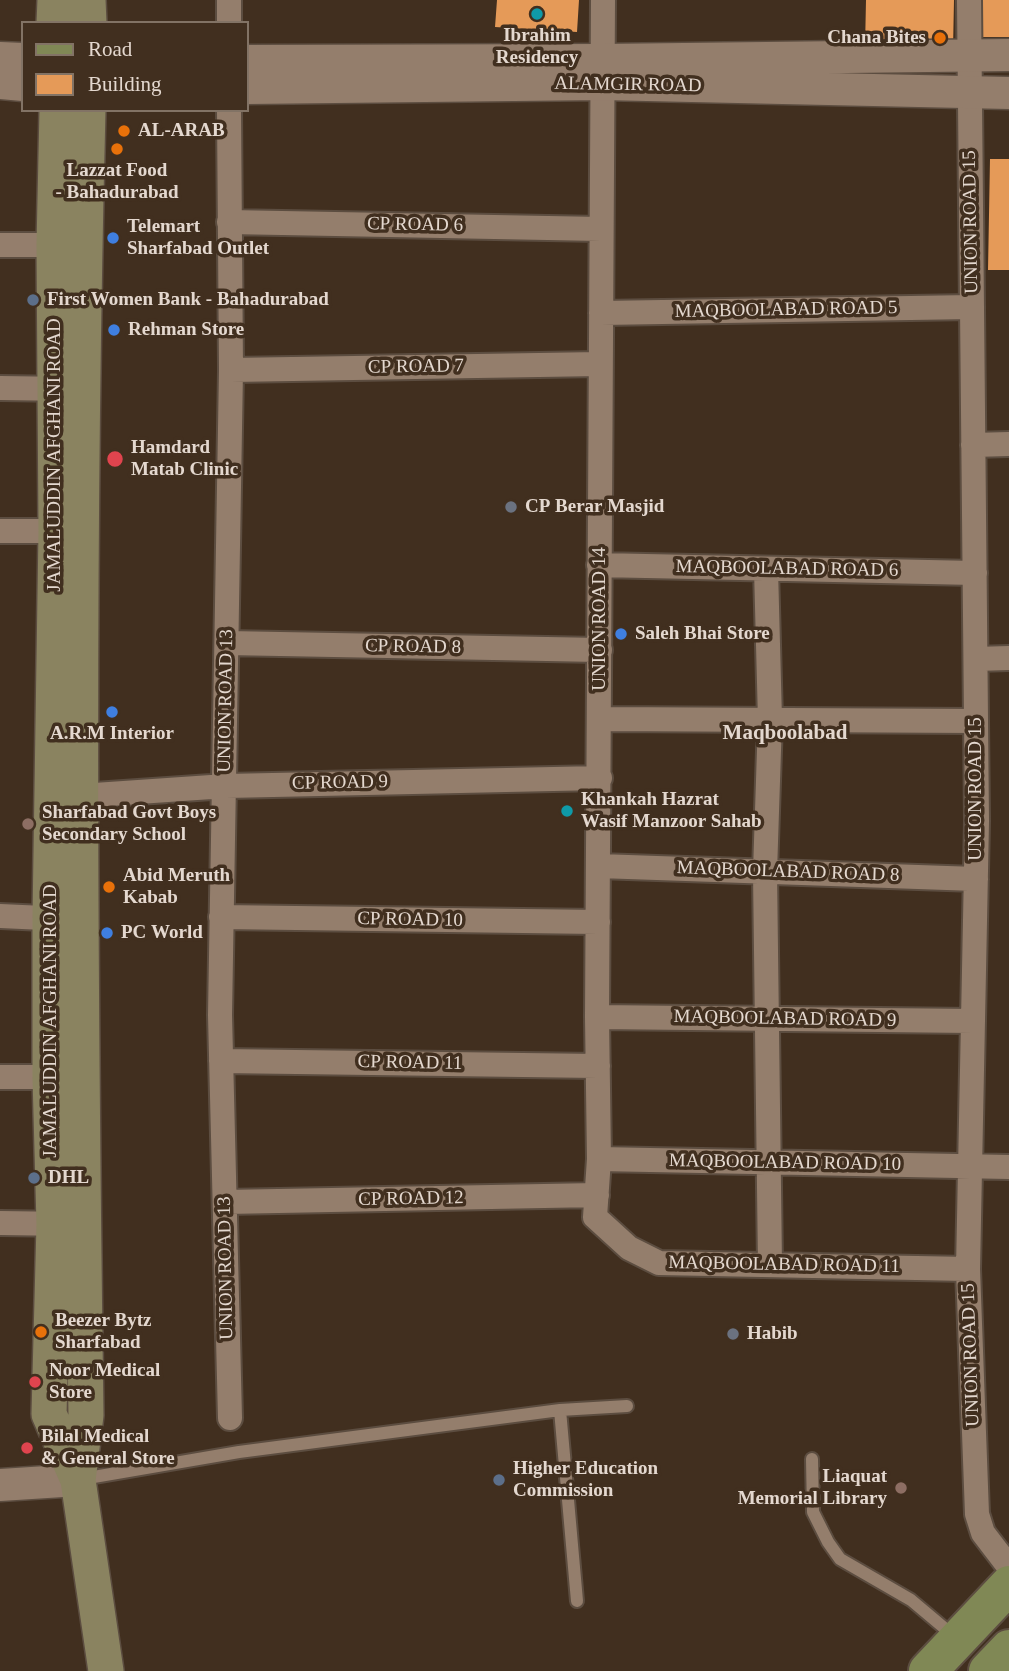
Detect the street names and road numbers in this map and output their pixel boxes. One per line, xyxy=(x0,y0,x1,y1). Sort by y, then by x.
street label: ALAMGIR ROAD xyxy=(557,72,699,98)
street label: UNION ROAD 15 xyxy=(958,148,984,296)
street label: CP ROAD 6 xyxy=(367,213,463,237)
street label: MAQBOOLABAD ROAD 5 xyxy=(676,297,896,323)
street label: JAMALUDDIN AFGHANI ROAD xyxy=(44,323,66,587)
street label: CP ROAD 7 xyxy=(368,355,464,379)
street label: UNION ROAD 14 xyxy=(589,545,611,693)
street label: MAQBOOLABAD ROAD 6 xyxy=(677,556,897,582)
street label: UNION ROAD 13 xyxy=(213,627,239,775)
street label: CP ROAD 8 xyxy=(365,635,461,659)
street label: UNION ROAD 15 xyxy=(965,715,987,863)
street label: CP ROAD 9 xyxy=(292,771,388,795)
street label: MAQBOOLABAD ROAD 8 xyxy=(678,857,898,887)
street label: JAMALUDDIN AFGHANI ROAD xyxy=(40,889,62,1153)
street label: CP ROAD 10 xyxy=(356,908,464,932)
street label: MAQBOOLABAD ROAD 9 xyxy=(675,1006,895,1032)
street label: CP ROAD 11 xyxy=(356,1051,464,1075)
street label: MAQBOOLABAD ROAD 10 xyxy=(670,1150,900,1176)
street label: CP ROAD 12 xyxy=(357,1187,465,1211)
street label: UNION ROAD 13 xyxy=(213,1194,239,1342)
street label: MAQBOOLABAD ROAD 11 xyxy=(669,1252,899,1278)
street label: UNION ROAD 15 xyxy=(957,1281,985,1429)

